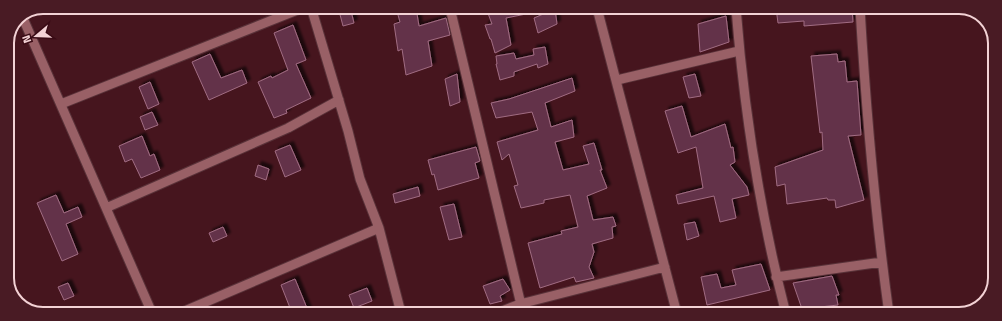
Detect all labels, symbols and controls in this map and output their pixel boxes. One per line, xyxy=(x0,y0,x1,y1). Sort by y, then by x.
north arrow xyxy=(16,16,56,56)
text: N xyxy=(18,33,35,45)

